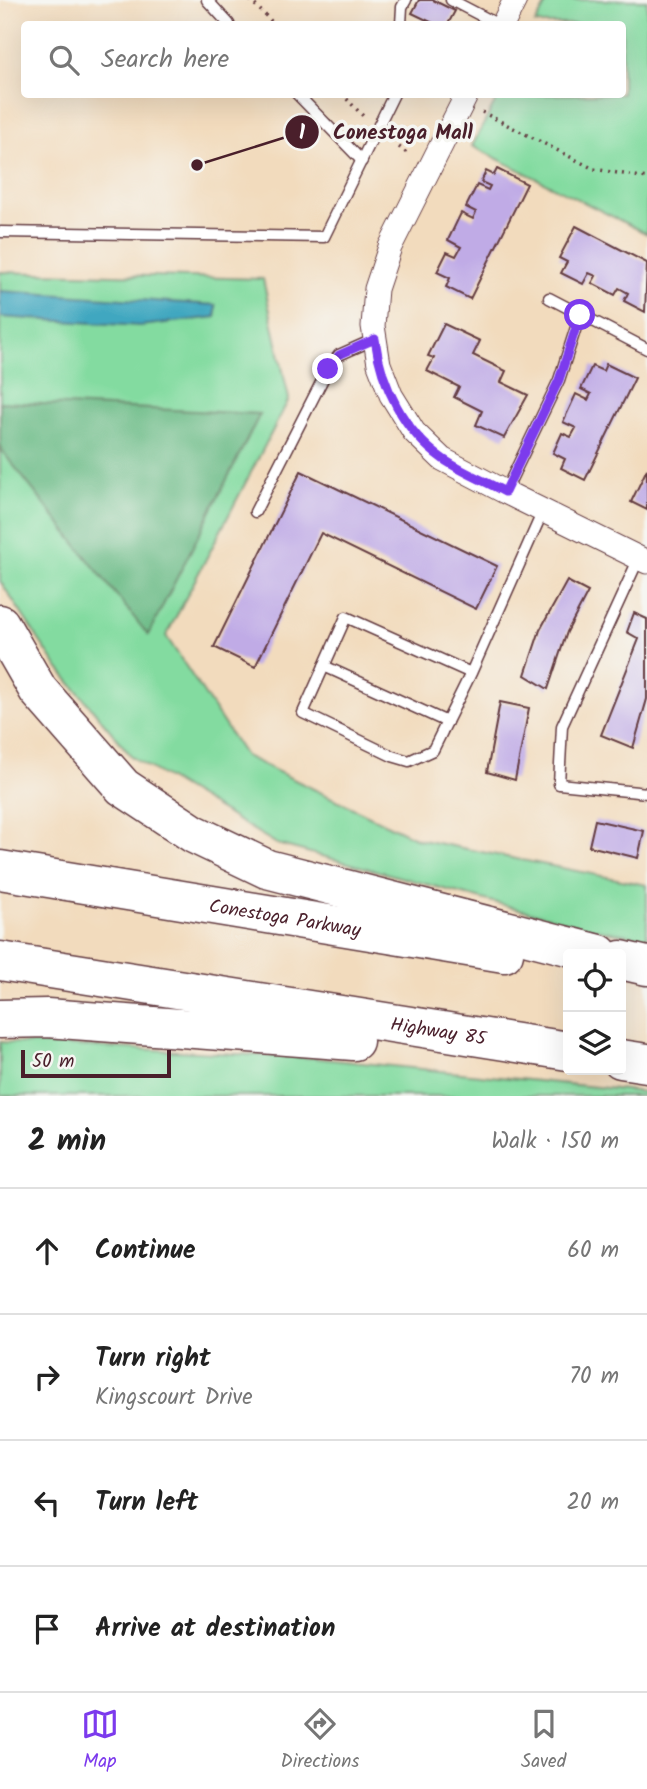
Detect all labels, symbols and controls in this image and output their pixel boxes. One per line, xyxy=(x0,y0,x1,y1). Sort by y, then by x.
search box xyxy=(21,21,626,98)
text: Search here xyxy=(101,39,229,81)
icon: search xyxy=(45,41,83,79)
callout: Conestoga Mall xyxy=(284,111,487,153)
text: 1 xyxy=(299,117,306,150)
text: Conestoga Mall xyxy=(333,117,473,150)
route start xyxy=(564,299,595,330)
route end xyxy=(312,353,343,384)
street label: Conestoga Parkway xyxy=(207,892,364,946)
map controls xyxy=(563,949,626,1075)
button: locate xyxy=(563,949,626,1012)
street label: Highway 85 xyxy=(388,1010,490,1055)
button: layers xyxy=(563,1012,626,1075)
scale bar xyxy=(21,1047,172,1079)
text: 50 m xyxy=(32,1047,74,1077)
text: 2 min xyxy=(28,1118,106,1166)
text: Walk · 150 m xyxy=(491,1124,619,1160)
text: Continue xyxy=(95,1230,196,1272)
icon: ahead xyxy=(28,1232,66,1270)
text: 60 m xyxy=(567,1233,619,1269)
text: Turn right xyxy=(95,1338,211,1380)
icon: right xyxy=(28,1358,66,1396)
text: 70 m xyxy=(569,1359,619,1395)
text: Kingscourt Drive xyxy=(95,1380,252,1416)
text: Turn left xyxy=(95,1482,198,1524)
icon: left xyxy=(28,1484,66,1522)
text: 20 m xyxy=(567,1485,619,1521)
text: Arrive at destination xyxy=(95,1608,335,1650)
icon: arrive xyxy=(28,1610,66,1648)
tab: Map xyxy=(81,1705,119,1777)
tab: Directions xyxy=(281,1705,359,1777)
tab: Saved xyxy=(521,1705,566,1777)

